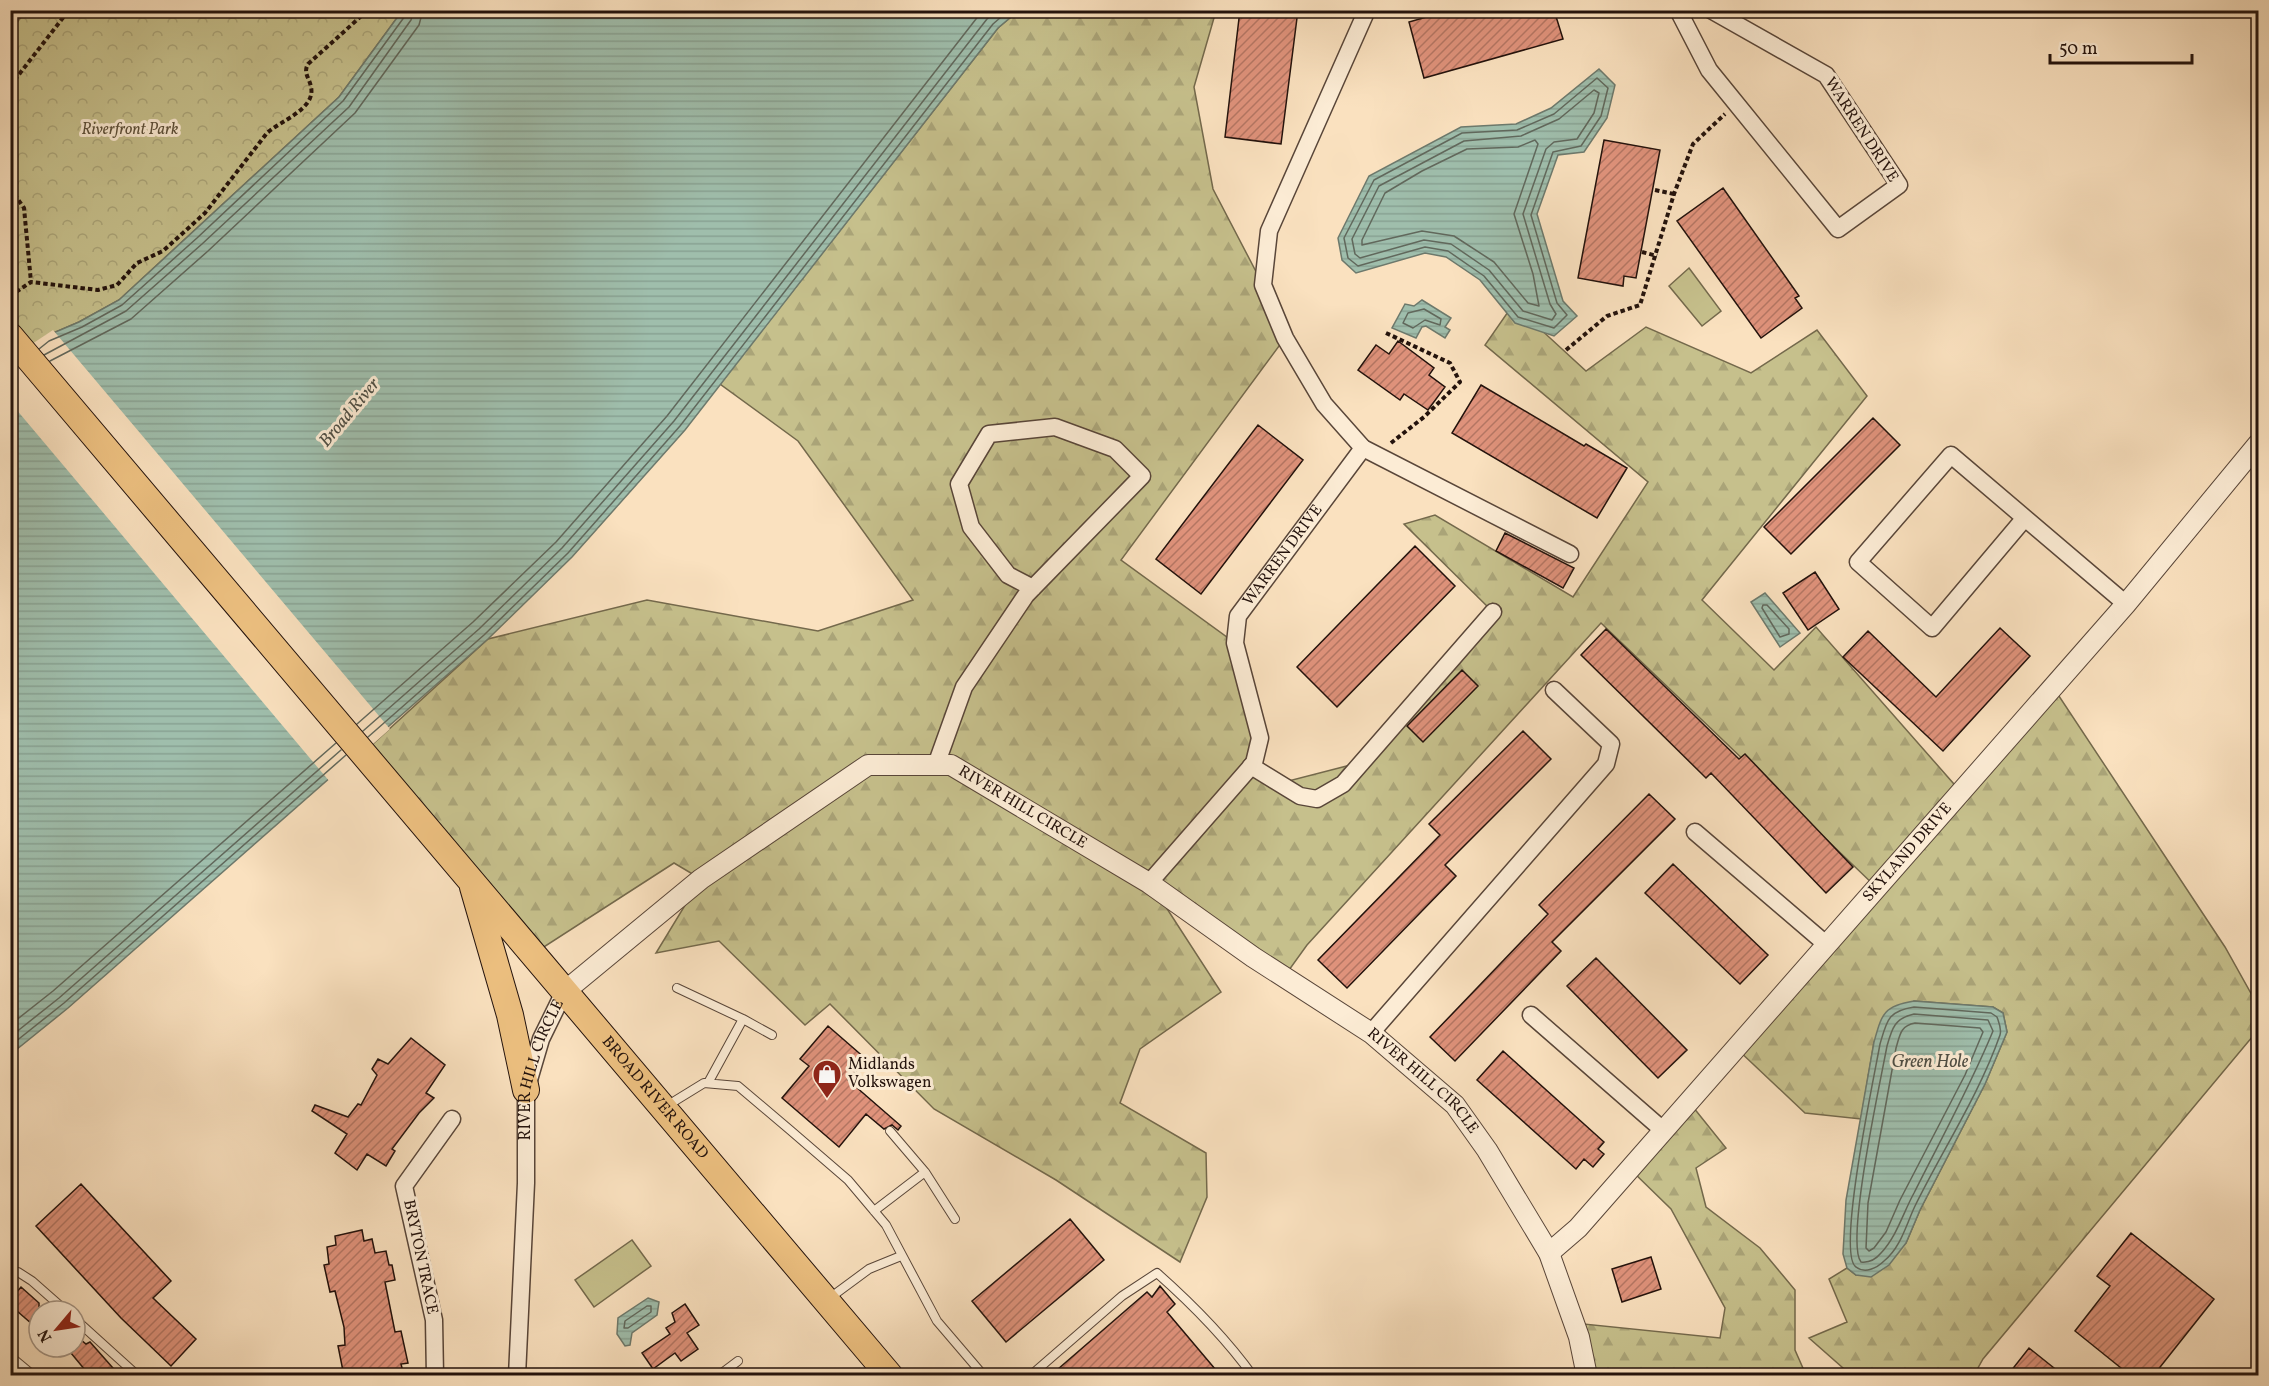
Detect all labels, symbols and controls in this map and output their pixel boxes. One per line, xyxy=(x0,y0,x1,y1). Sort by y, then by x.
scale bar xyxy=(2050,27,2192,65)
text: 50 m xyxy=(2059,37,2098,62)
street label: WARREN DRIVE xyxy=(1819,73,1903,187)
park label: Riverfront Park xyxy=(81,119,179,141)
water label: Broad River xyxy=(314,373,386,453)
street label: WARREN DRIVE xyxy=(1238,500,1328,611)
street label: RIVER HILL CIRCLE xyxy=(954,761,1091,855)
street label: SKYLAND DRIVE xyxy=(1858,798,1957,907)
street label: RIVER HILL CIRCLE xyxy=(515,996,570,1140)
street label: RIVER HILL CIRCLE xyxy=(1362,1023,1483,1138)
street label: BROAD RIVER ROAD xyxy=(596,1032,713,1164)
water label: Green Hole xyxy=(1892,1050,1969,1075)
place label: Midlands Volkswagen xyxy=(848,1054,932,1094)
shop icon: Midlands Volkswagen xyxy=(811,1058,843,1100)
street label: BRYTON TRACE xyxy=(397,1198,443,1316)
north arrow xyxy=(27,1299,87,1359)
text: N xyxy=(33,1325,58,1346)

